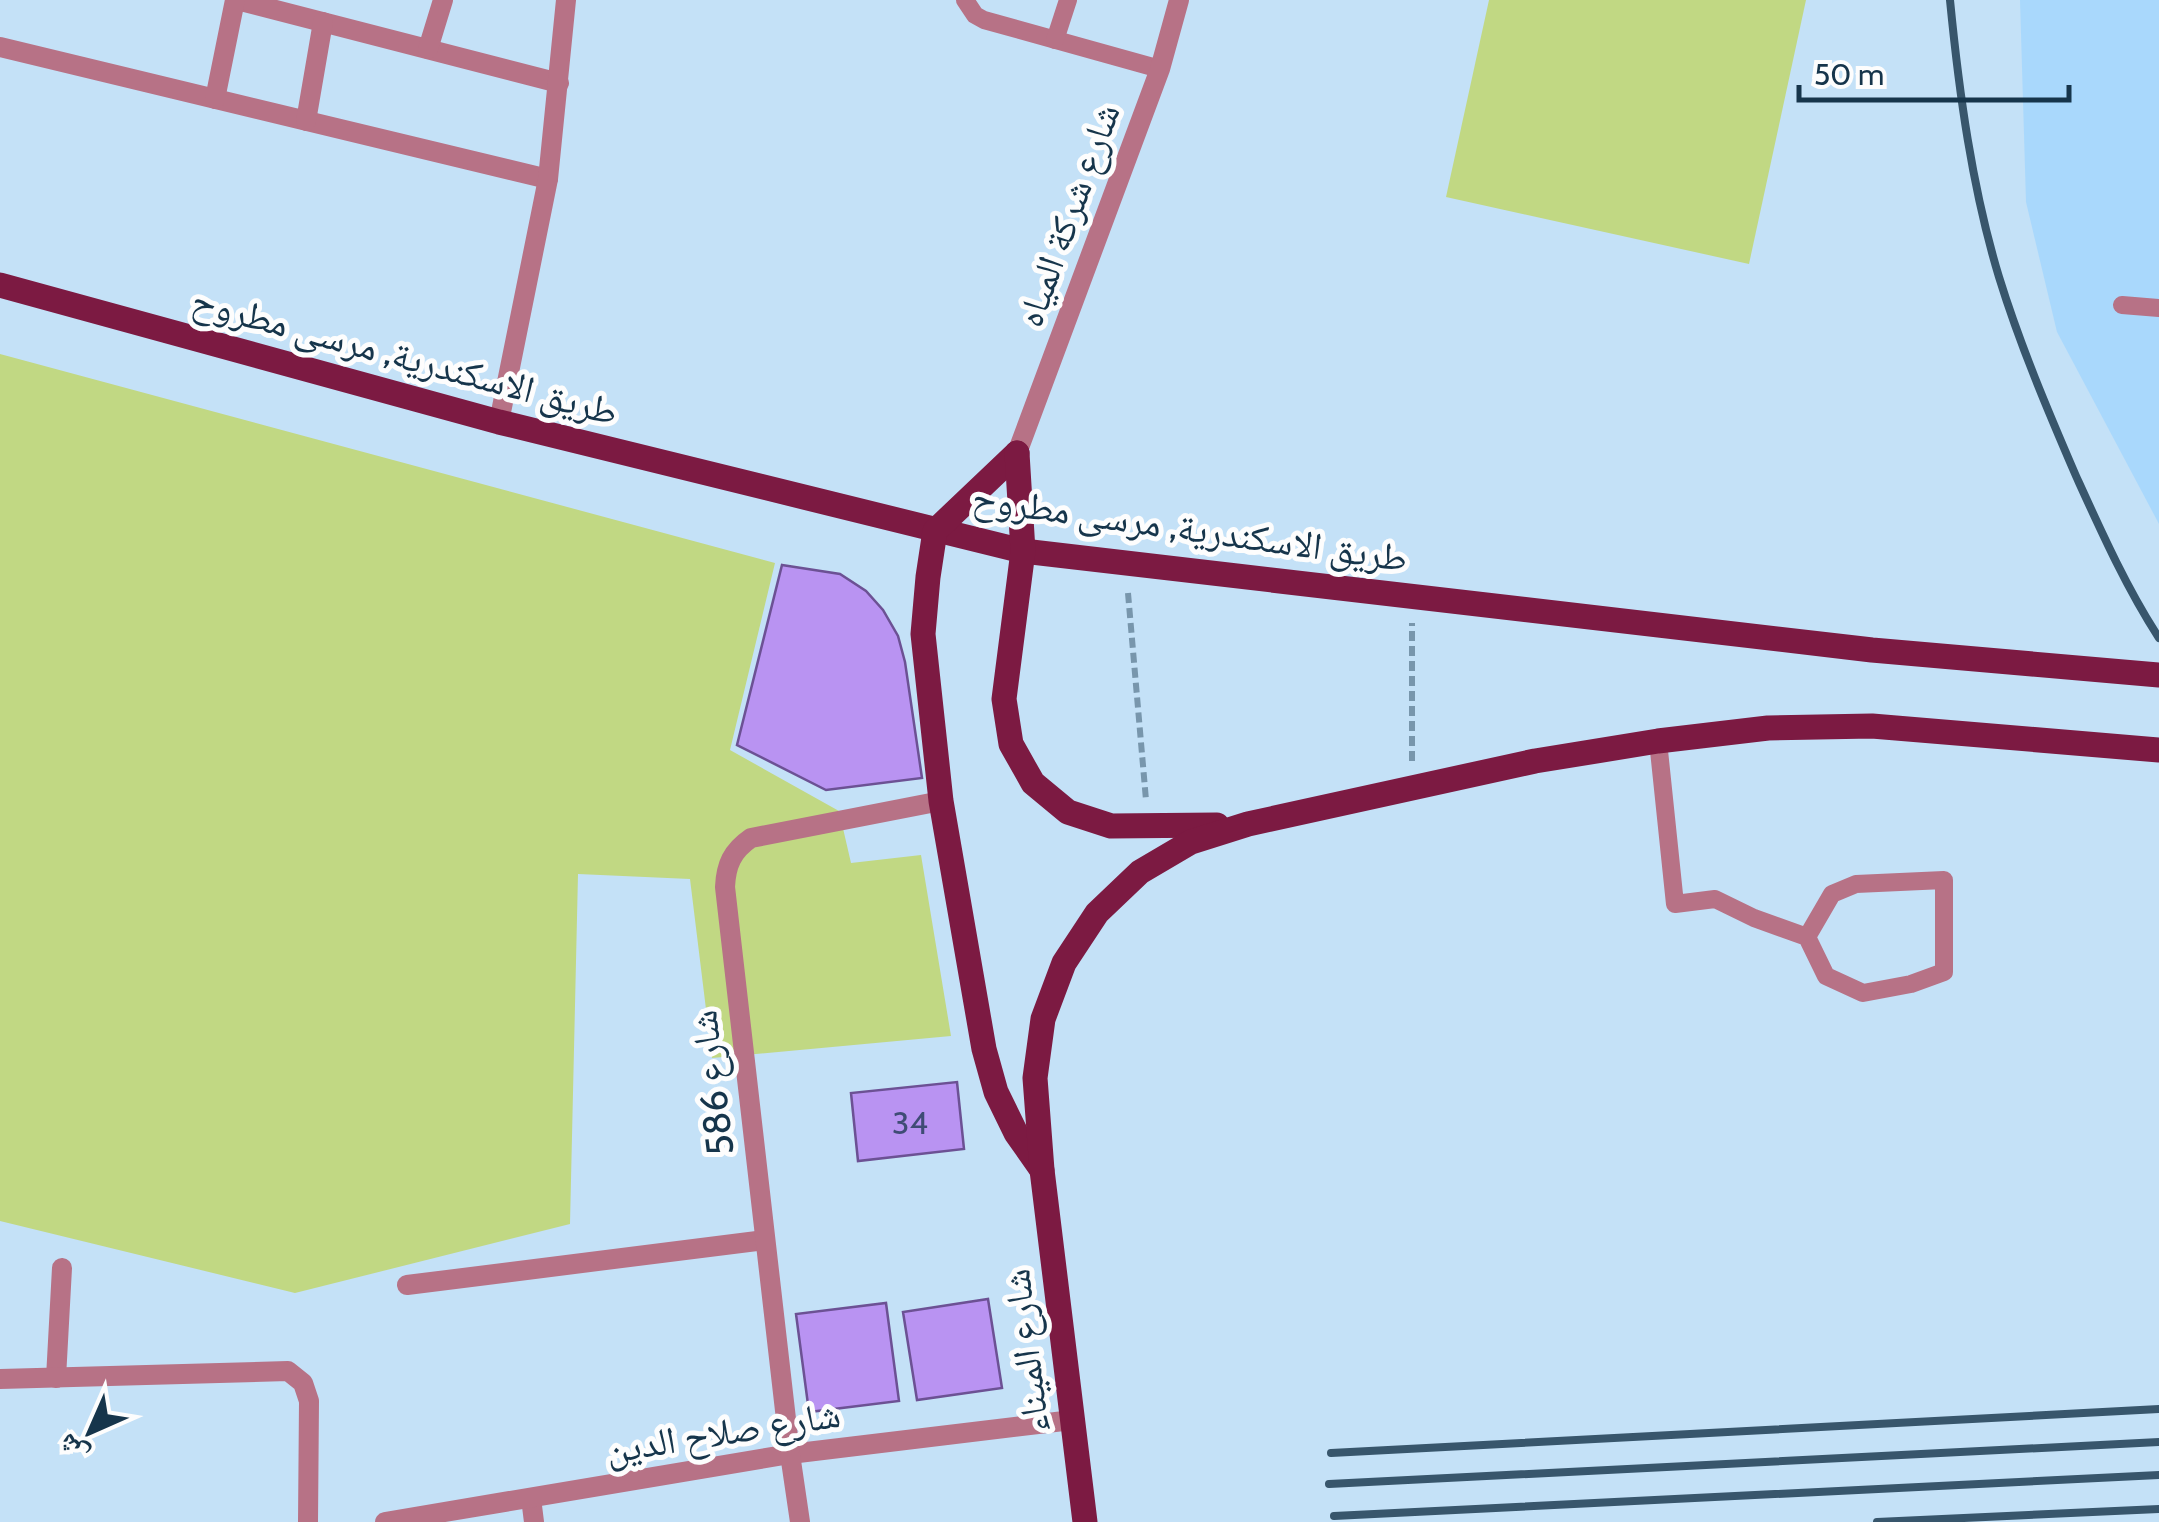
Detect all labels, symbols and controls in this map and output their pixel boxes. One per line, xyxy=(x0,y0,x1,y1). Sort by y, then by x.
scale bar xyxy=(1799,40,2069,102)
text: 50 m xyxy=(1814,56,1884,93)
street label: شارع شركة المياه xyxy=(1005,97,1131,333)
street label: طريق الاسكندرية, مرسى مطروح xyxy=(187,276,623,436)
street label: طريق الاسكندرية, مرسى مطروح xyxy=(969,474,1411,582)
street label: شارع 586 xyxy=(679,1008,745,1158)
house number: 34 xyxy=(892,1103,928,1142)
street label: شارع الميناء xyxy=(992,1266,1060,1436)
north arrow xyxy=(40,1382,140,1482)
street label: شارع صلاح الدين xyxy=(602,1390,844,1474)
text: ش xyxy=(50,1427,95,1472)

